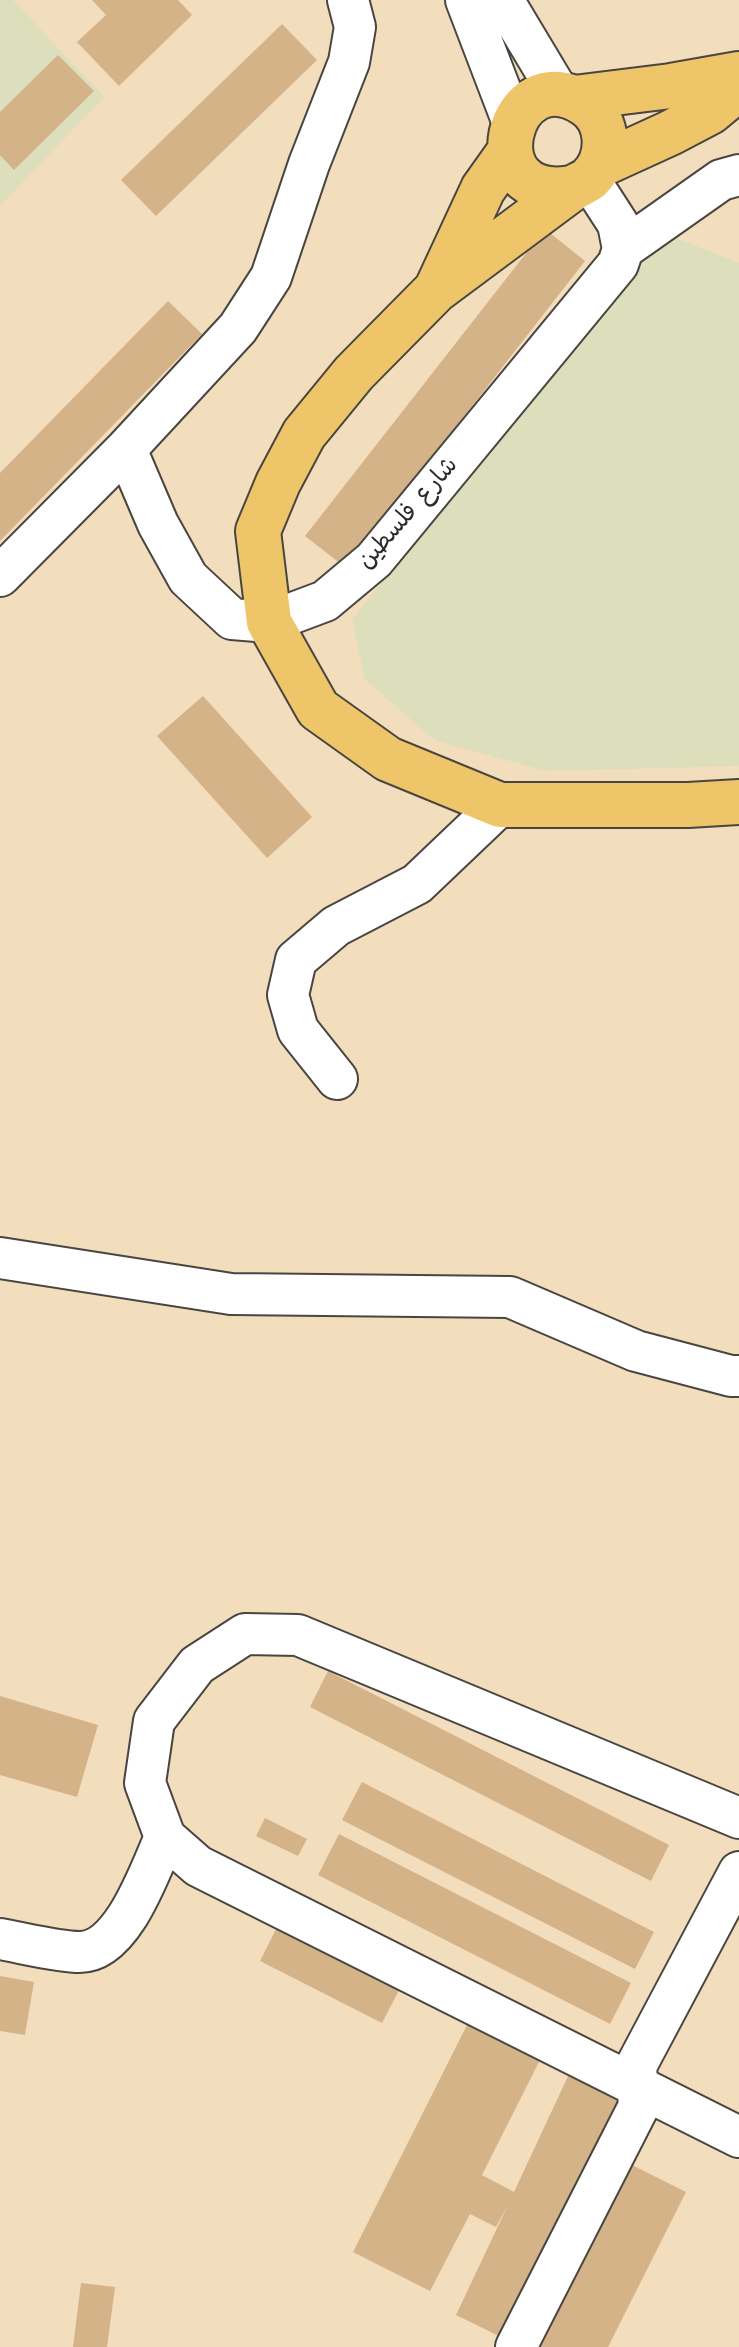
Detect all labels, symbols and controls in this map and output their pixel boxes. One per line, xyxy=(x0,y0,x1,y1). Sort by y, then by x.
street label: شارع فلسطين xyxy=(353,452,465,576)

